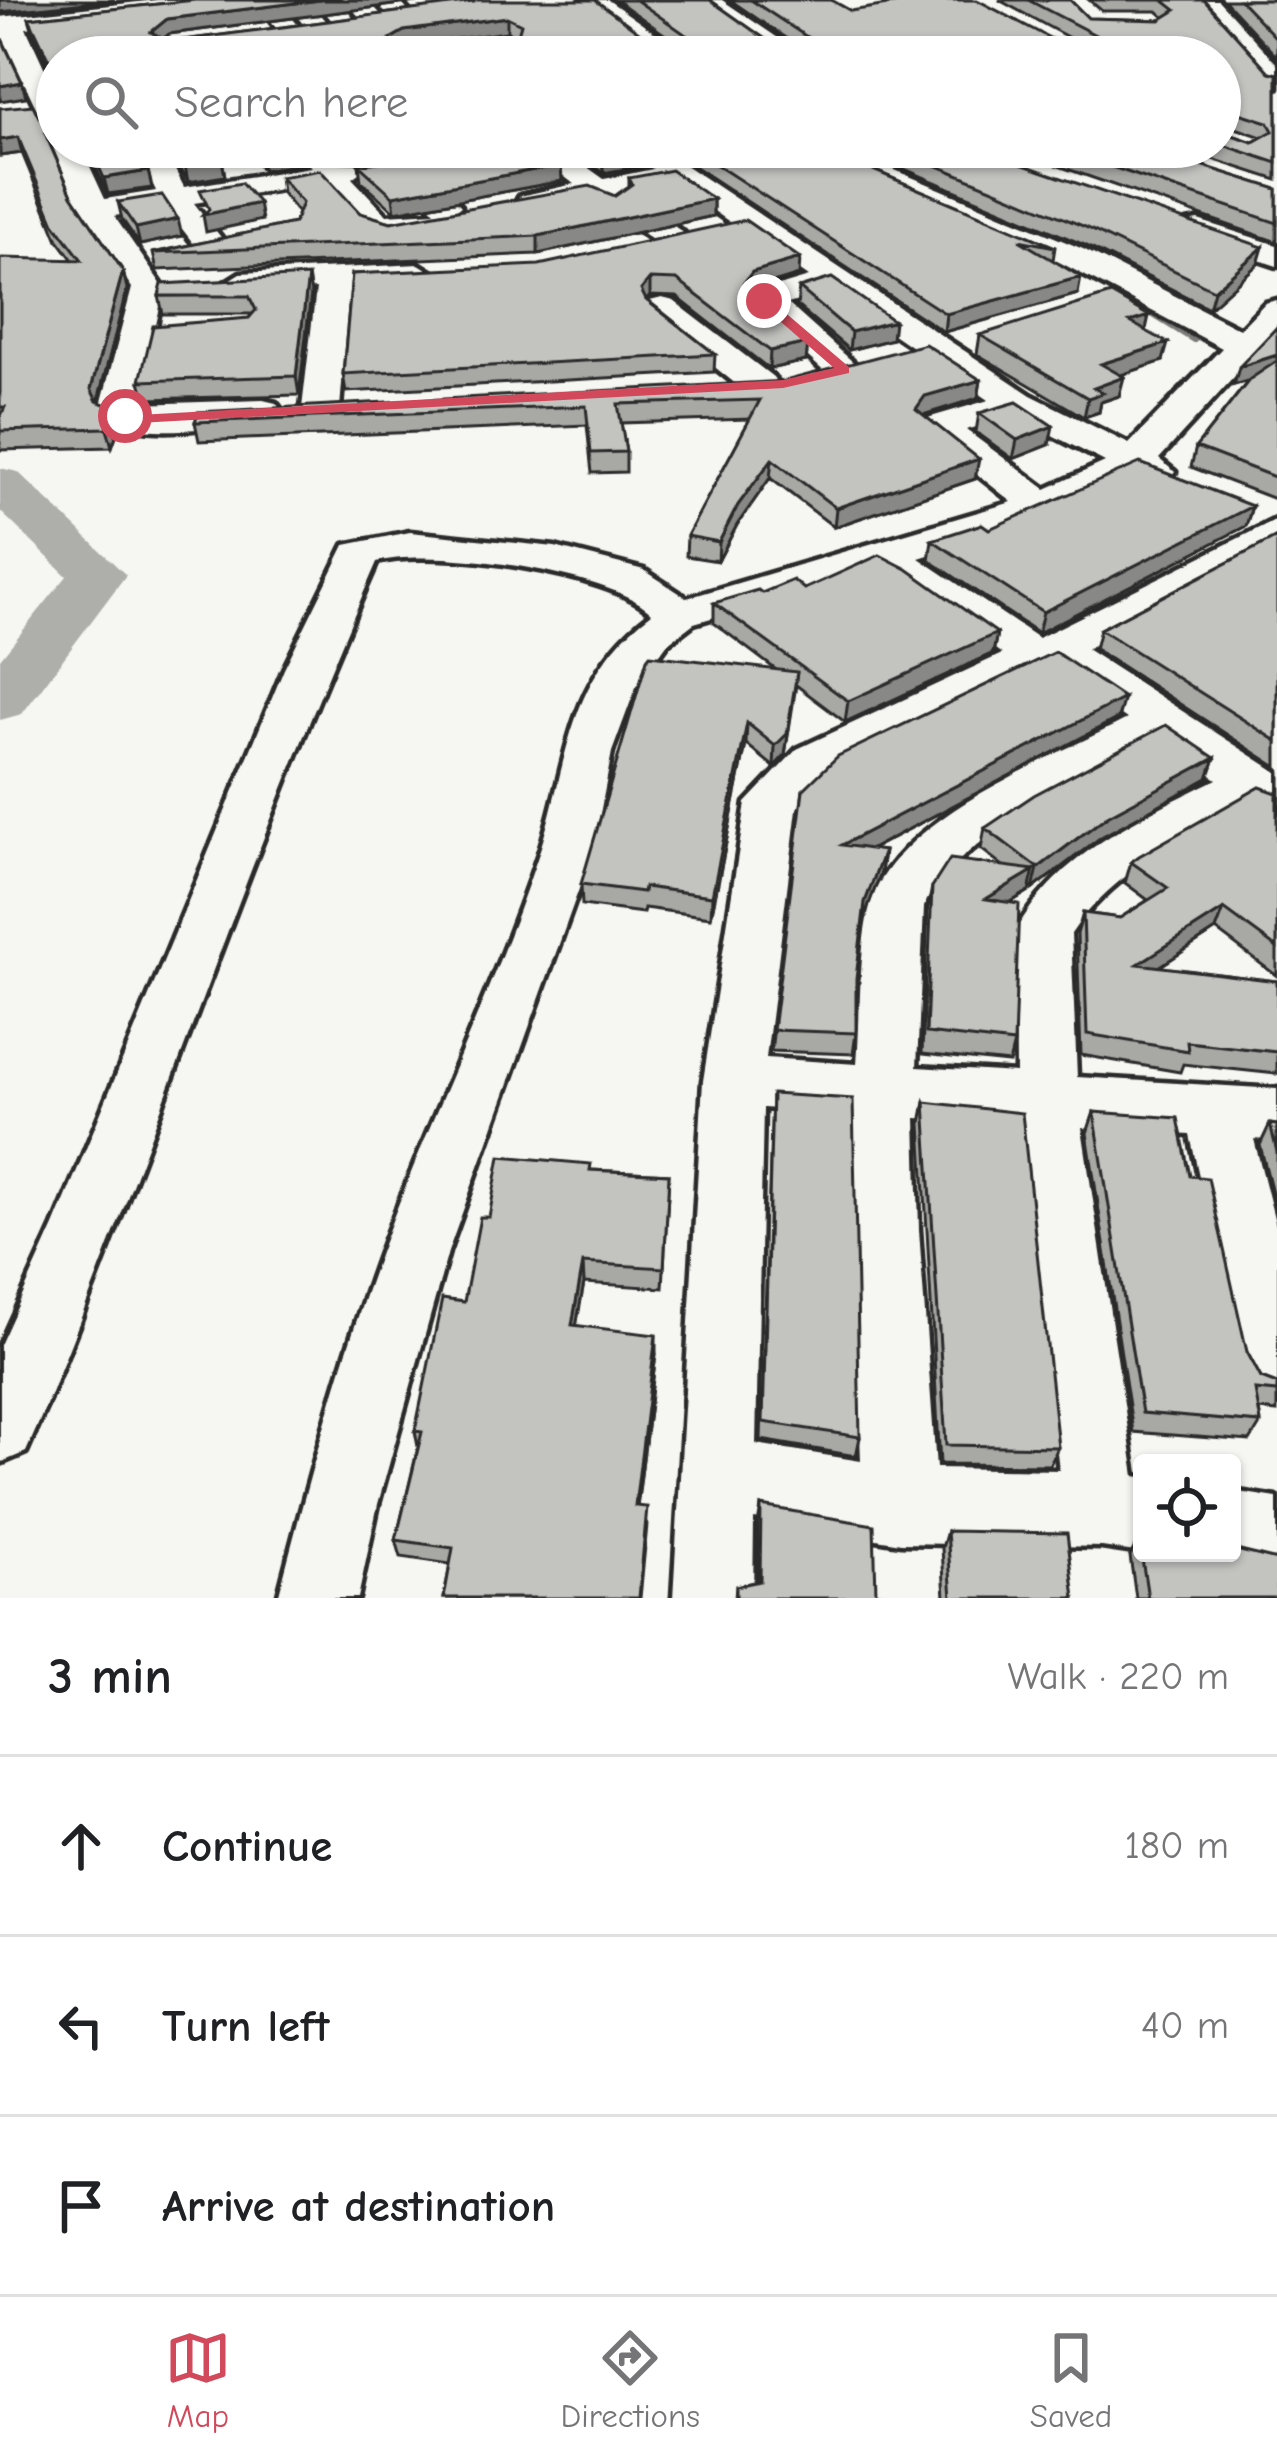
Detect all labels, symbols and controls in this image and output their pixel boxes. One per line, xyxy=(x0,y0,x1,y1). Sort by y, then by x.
search box xyxy=(36,36,1241,168)
icon: search xyxy=(78,69,144,135)
text: Search here xyxy=(174,76,408,128)
route end xyxy=(737,274,791,328)
route start xyxy=(98,389,152,443)
map controls xyxy=(1133,1454,1241,1562)
button: locate xyxy=(1133,1454,1241,1562)
text: 3 min xyxy=(48,1647,172,1706)
text: Walk · 220 m xyxy=(1008,1654,1229,1699)
icon: ahead xyxy=(48,1813,114,1879)
text: Continue xyxy=(162,1820,332,1872)
text: 180 m xyxy=(1124,1823,1229,1868)
icon: left xyxy=(48,1993,114,2059)
text: Turn left xyxy=(162,2000,329,2052)
text: 40 m xyxy=(1141,2003,1229,2048)
icon: arrive xyxy=(48,2173,114,2239)
text: Arrive at destination xyxy=(162,2180,555,2232)
tab: Map xyxy=(165,2325,231,2435)
tab: Directions xyxy=(561,2325,700,2435)
tab: Saved xyxy=(1030,2325,1112,2435)

